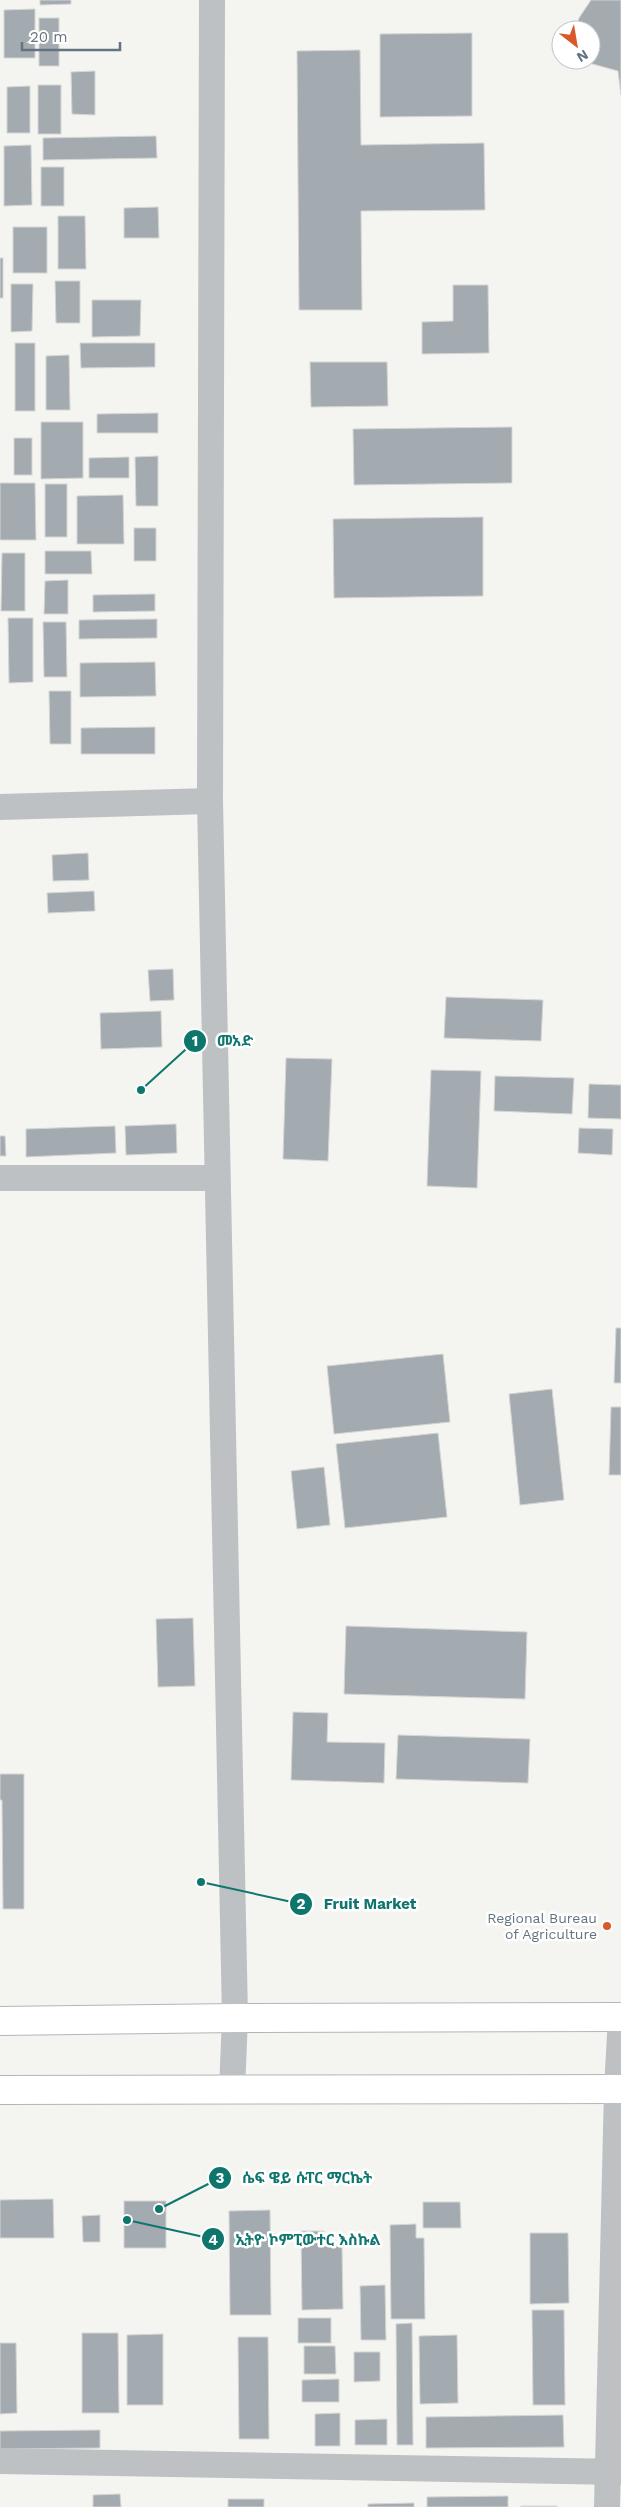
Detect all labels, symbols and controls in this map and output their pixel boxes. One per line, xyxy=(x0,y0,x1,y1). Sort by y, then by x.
scale bar xyxy=(22,20,120,52)
north arrow xyxy=(551,20,601,70)
text: 20 m xyxy=(30,28,68,46)
text: N xyxy=(574,47,591,66)
callout: መአድ xyxy=(182,1026,263,1056)
text: 1 xyxy=(192,1032,198,1050)
text: መአድ xyxy=(217,1032,253,1050)
callout: Fruit Market xyxy=(289,1889,426,1919)
text: 2 xyxy=(297,1895,306,1913)
text: Fruit Market xyxy=(324,1895,417,1913)
place label: Regional Bureau of Agriculture xyxy=(487,1910,597,1942)
marker: Regional Bureau of Agriculture xyxy=(601,1920,613,1932)
callout: ሴፍ ዌይ ሱፐር ማርኬት xyxy=(207,2163,382,2193)
text: 3 xyxy=(216,2169,225,2187)
text: ሴፍ ዌይ ሱፐር ማርኬት xyxy=(242,2169,373,2187)
callout: ኢትዮ ኮምፒውተር እስኩል xyxy=(200,2224,390,2254)
text: 4 xyxy=(208,2231,218,2249)
text: ኢትዮ ኮምፒውተር እስኩል xyxy=(236,2231,380,2249)

